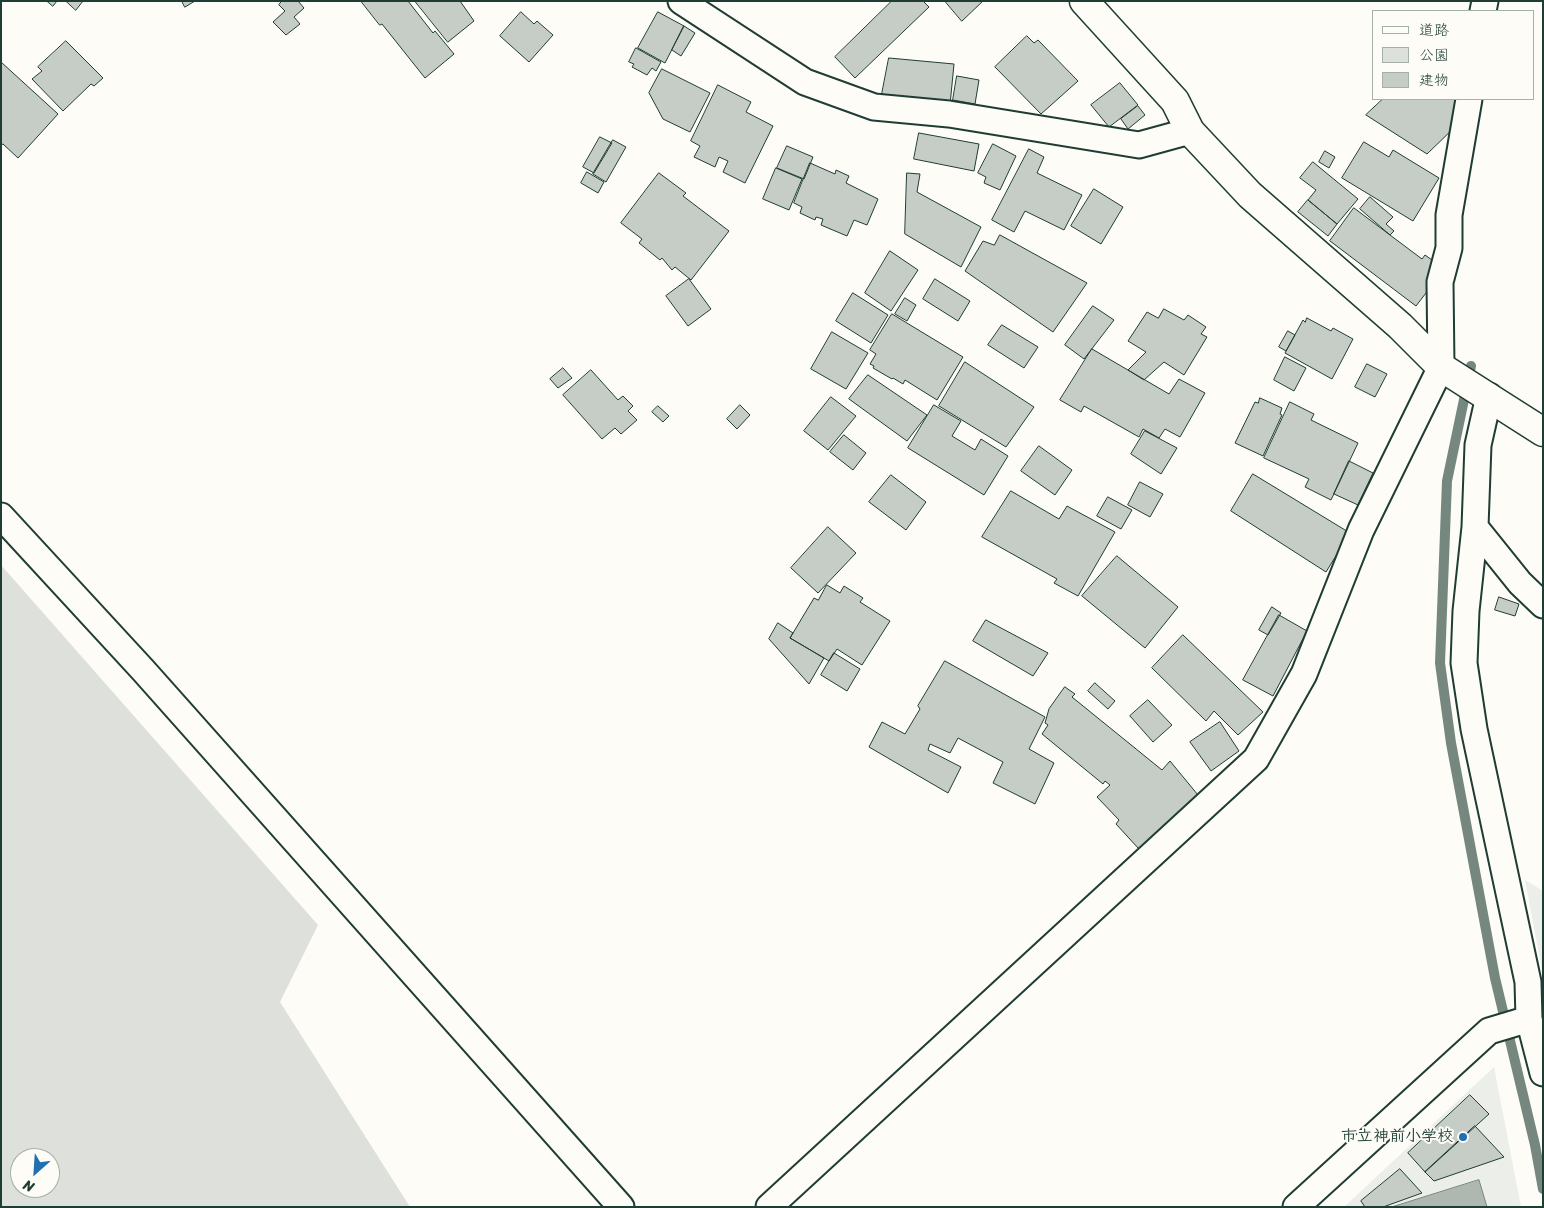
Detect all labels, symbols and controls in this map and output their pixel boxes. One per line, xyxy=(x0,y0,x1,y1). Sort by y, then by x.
legend xyxy=(1372,10,1534,100)
text: 道路 xyxy=(1419,17,1449,43)
text: 公園 xyxy=(1419,42,1449,68)
text: 建物 xyxy=(1419,67,1449,93)
place label: 市立神前小学校 xyxy=(1341,1127,1453,1147)
marker: 市立神前小学校 xyxy=(1457,1131,1469,1143)
north arrow xyxy=(10,1148,60,1198)
text: N xyxy=(19,1173,38,1199)

